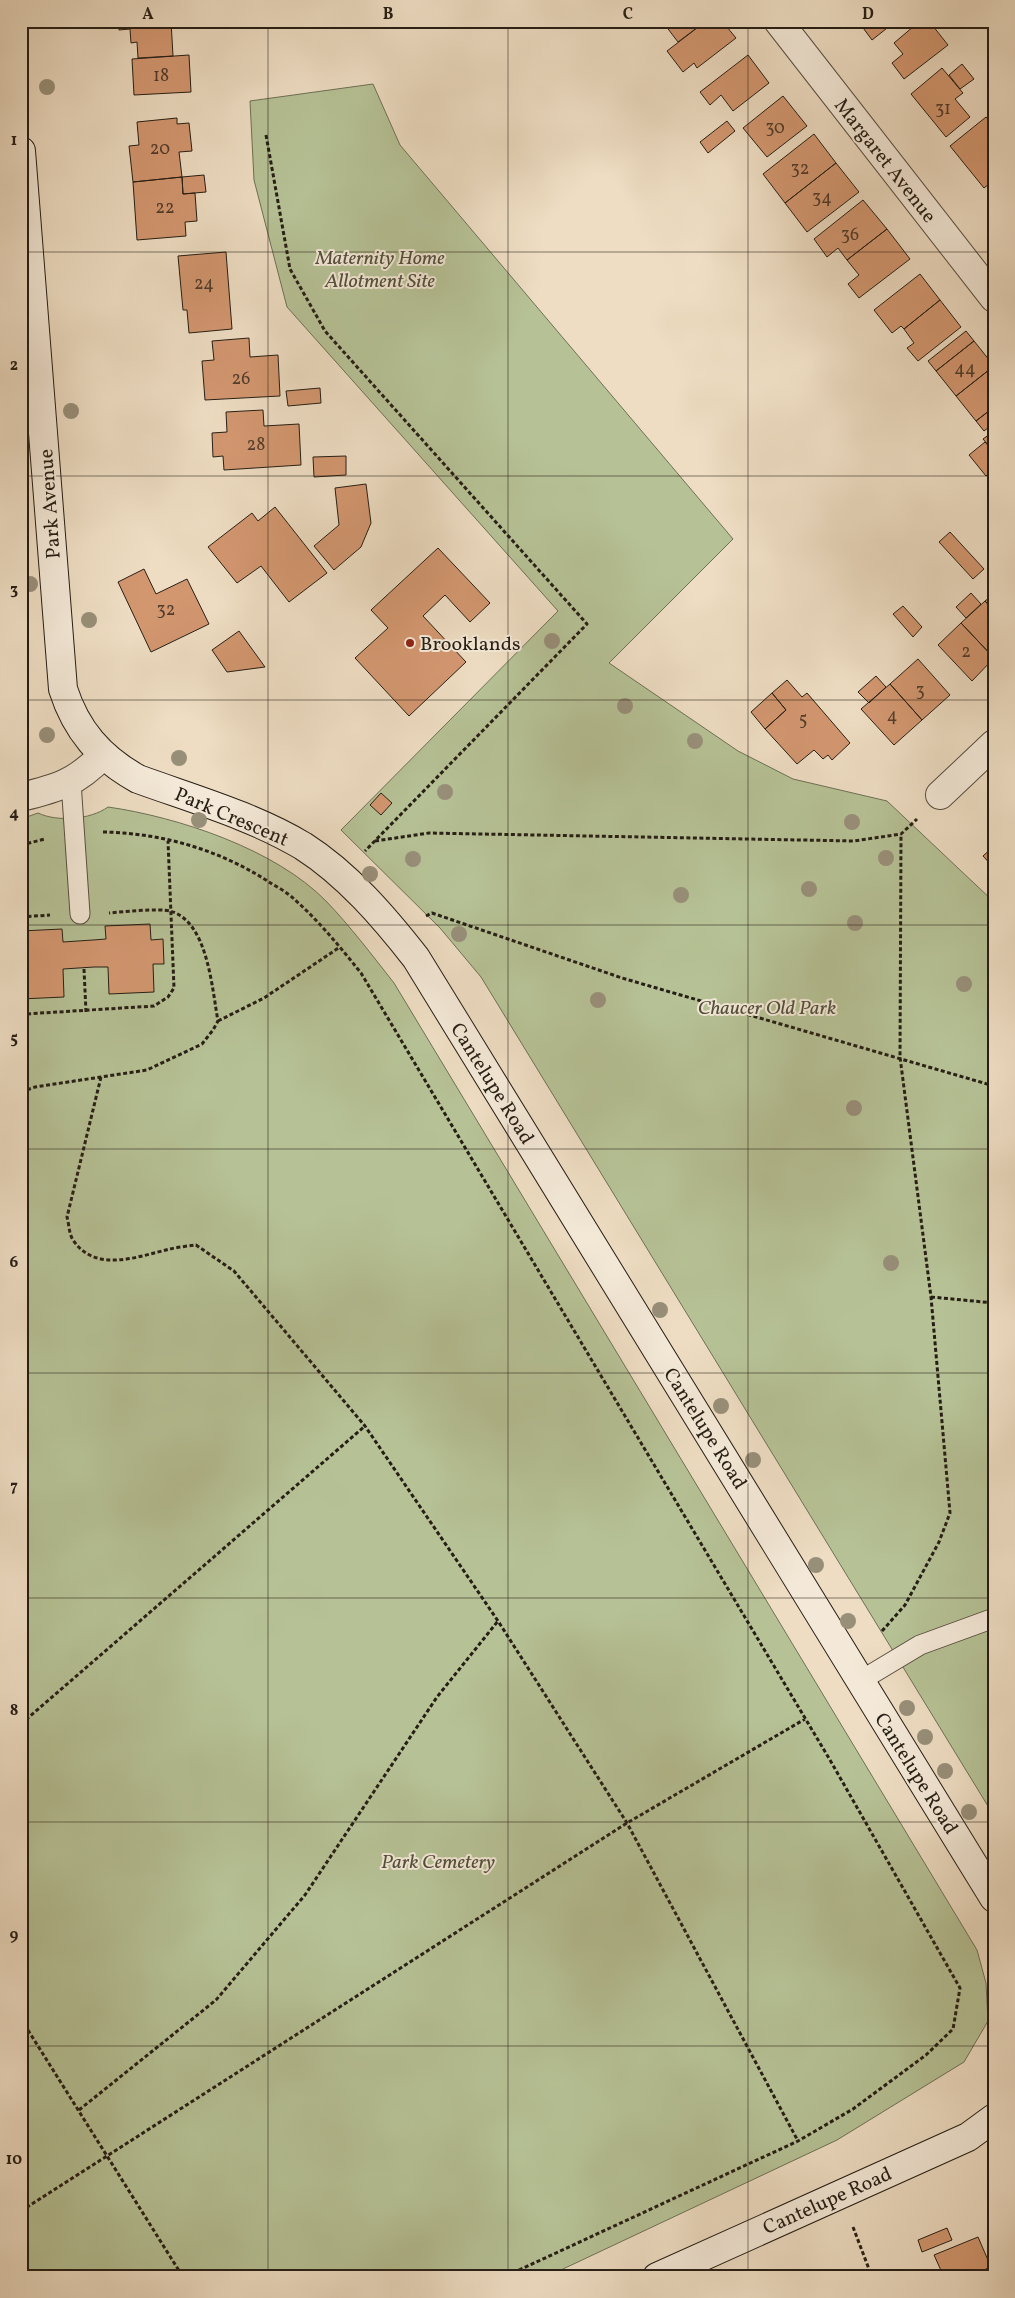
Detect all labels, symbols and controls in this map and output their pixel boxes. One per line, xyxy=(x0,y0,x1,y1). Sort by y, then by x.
text: A xyxy=(142,4,154,26)
text: B xyxy=(383,4,394,26)
text: C xyxy=(623,4,633,26)
text: D xyxy=(862,4,874,26)
house number: 18 xyxy=(153,64,169,89)
street label: Margaret Avenue xyxy=(827,93,942,230)
house number: 31 xyxy=(935,97,951,122)
house number: 30 xyxy=(765,116,785,141)
text: 1 xyxy=(11,130,17,152)
house number: 20 xyxy=(150,137,170,162)
house number: 32 xyxy=(791,157,809,182)
house number: 34 xyxy=(812,186,832,211)
house number: 22 xyxy=(155,196,175,221)
house number: 36 xyxy=(841,223,859,248)
park label: Maternity Home Allotment Site xyxy=(315,245,445,296)
house number: 24 xyxy=(194,272,214,297)
text: 2 xyxy=(10,355,18,377)
house number: 44 xyxy=(954,357,976,382)
house number: 26 xyxy=(232,367,250,392)
house number: 28 xyxy=(247,433,265,458)
street label: Park Avenue xyxy=(33,448,69,560)
text: 3 xyxy=(10,579,18,601)
house number: 32 xyxy=(157,598,175,623)
place label: Brooklands xyxy=(420,631,521,659)
marker: Brooklands xyxy=(404,637,416,649)
house number: 2 xyxy=(961,640,971,665)
house number: 3 xyxy=(915,679,925,704)
house number: 4 xyxy=(887,704,897,729)
house number: 5 xyxy=(799,708,807,733)
street label: Park Crescent xyxy=(170,781,293,855)
text: 4 xyxy=(9,803,19,825)
park label: Chaucer Old Park xyxy=(698,995,836,1023)
street label: Cantelupe Road xyxy=(443,1018,540,1150)
text: 5 xyxy=(10,1028,18,1050)
text: 6 xyxy=(10,1252,19,1274)
street label: Cantelupe Road xyxy=(656,1363,753,1495)
text: 7 xyxy=(10,1476,18,1498)
text: 8 xyxy=(10,1700,18,1722)
street label: Cantelupe Road xyxy=(867,1708,964,1840)
park label: Park Cemetery xyxy=(381,1849,495,1877)
text: 9 xyxy=(10,1925,19,1947)
text: 10 xyxy=(6,2149,22,2171)
street label: Cantelupe Road xyxy=(759,2161,897,2243)

